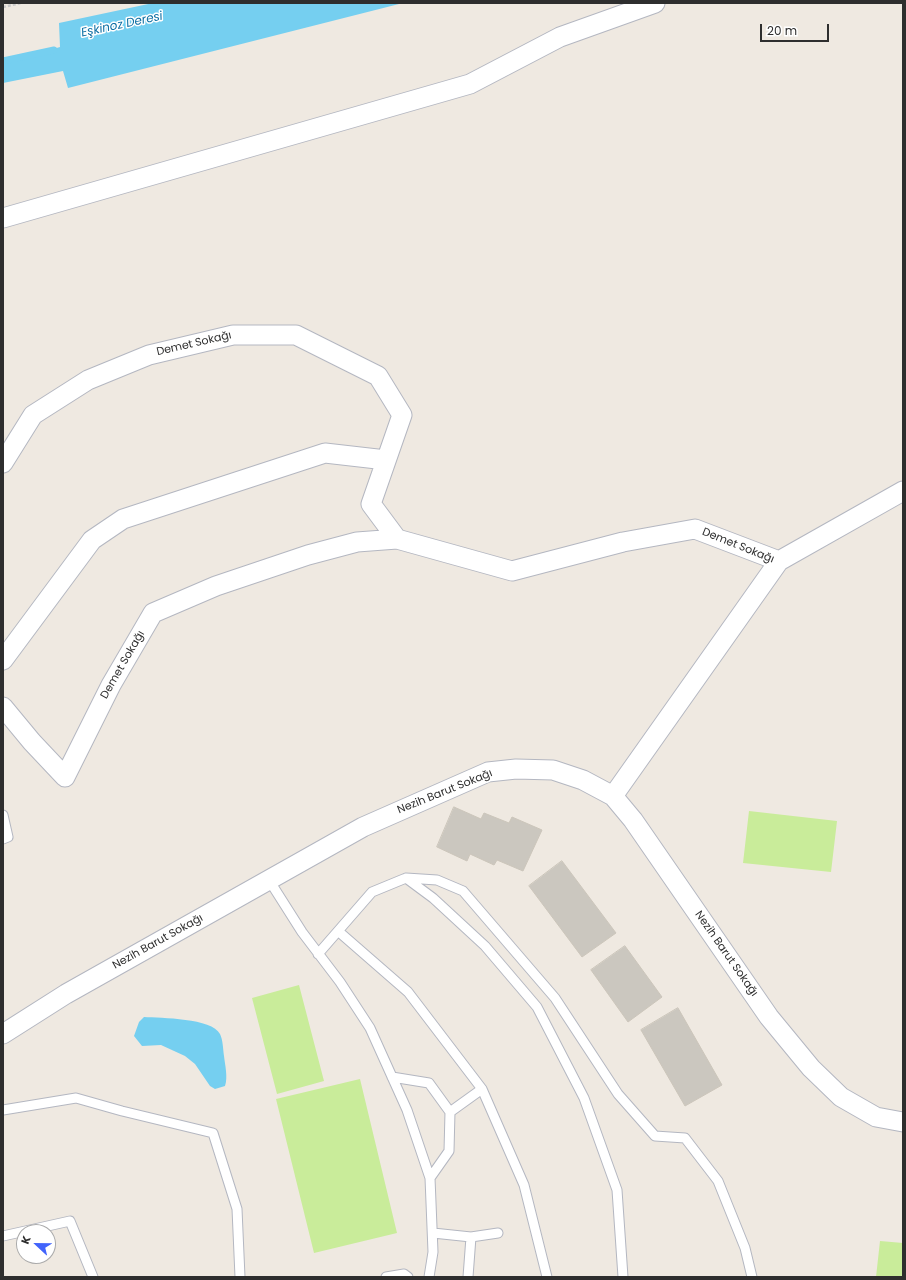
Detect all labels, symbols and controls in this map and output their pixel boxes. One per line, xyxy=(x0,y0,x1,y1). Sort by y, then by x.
water label: Eşkinoz Deresi xyxy=(80,9,164,41)
scale bar xyxy=(762,16,831,42)
text: 20 m xyxy=(767,22,797,39)
street label: Demet Sokağı xyxy=(155,329,233,359)
street label: Demet Sokağı xyxy=(700,526,776,566)
street label: Demet Sokağı xyxy=(98,629,148,701)
street label: Nezih Barut Sokağı xyxy=(396,767,494,817)
street label: Nezih Barut Sokağı xyxy=(692,909,760,999)
street label: Nezih Barut Sokağı xyxy=(111,912,205,972)
north arrow xyxy=(16,1224,56,1264)
text: K xyxy=(17,1233,35,1246)

